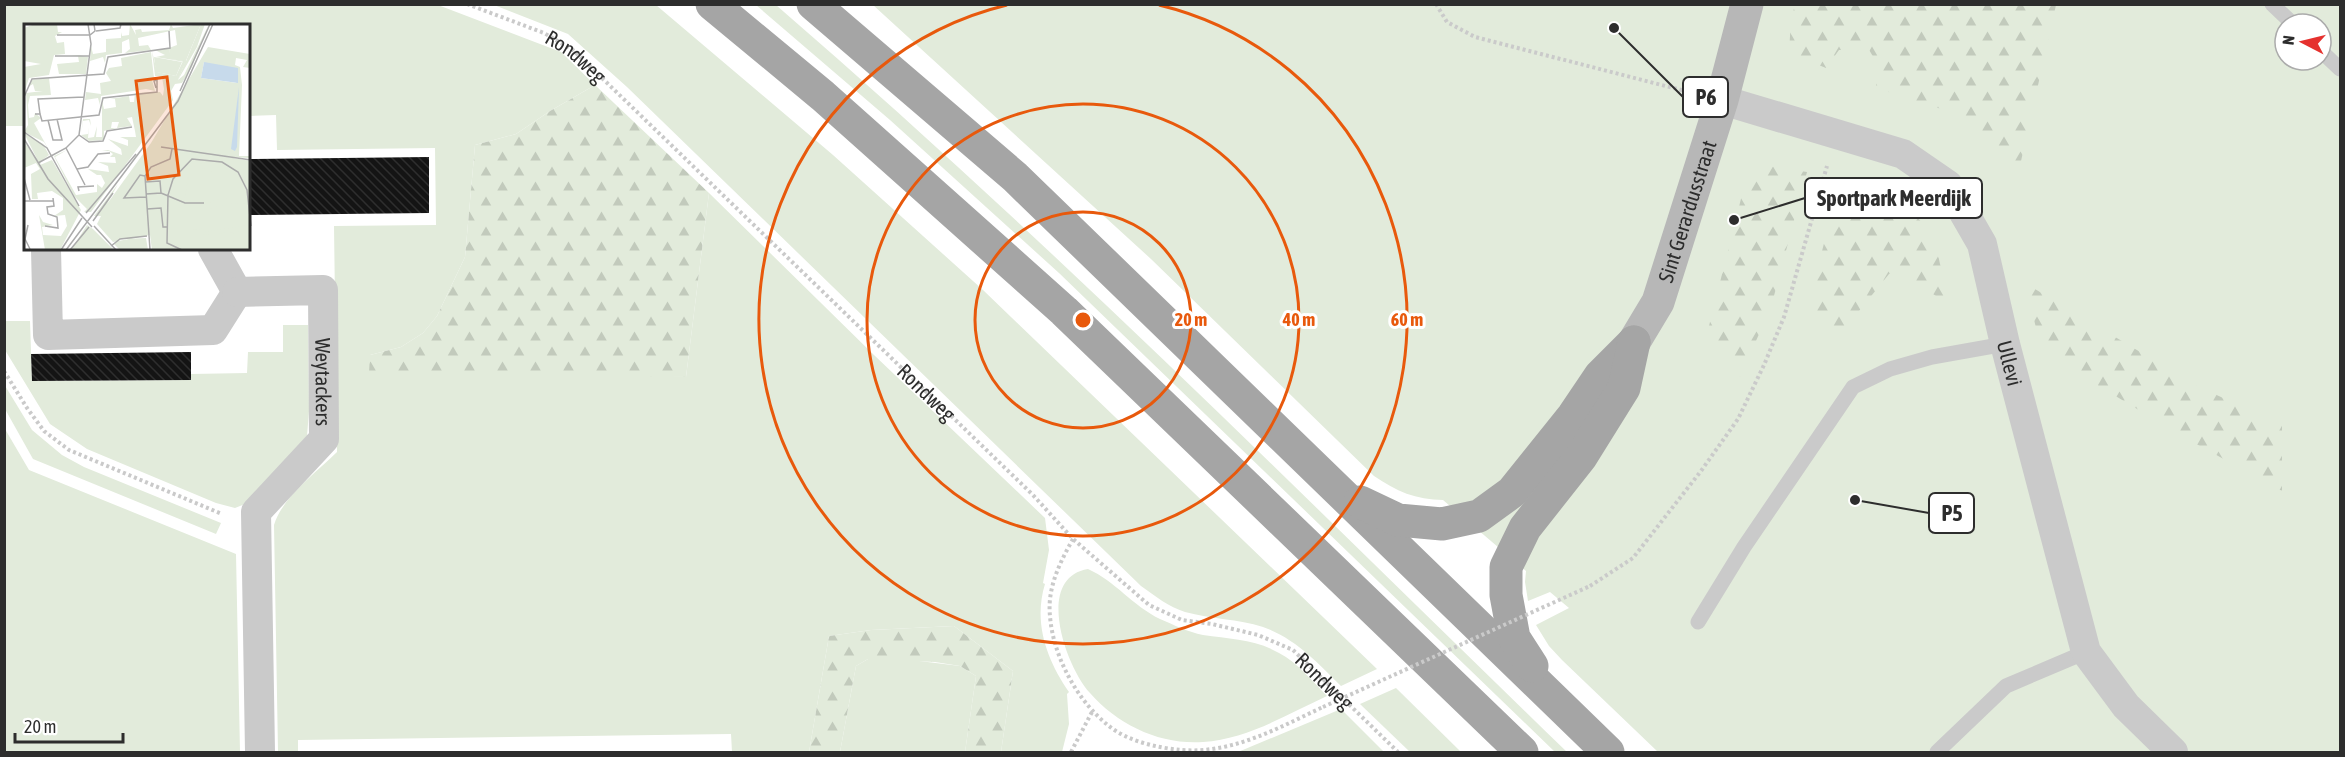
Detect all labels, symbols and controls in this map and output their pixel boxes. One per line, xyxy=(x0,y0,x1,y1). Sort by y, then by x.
north arrow xyxy=(2273,12,2333,72)
inset map xyxy=(24,24,250,250)
street label: Rondweg xyxy=(541,25,611,88)
text: N xyxy=(2279,34,2298,46)
callout: P6 xyxy=(1683,77,1728,117)
text: P6 xyxy=(1695,84,1717,110)
street label: Sint Gerardusstraat xyxy=(1653,137,1721,285)
callout: Sportpark Meerdijk xyxy=(1805,178,1982,218)
text: Sportpark Meerdijk xyxy=(1817,185,1971,211)
text: 20 m xyxy=(1175,309,1207,330)
text: 40 m xyxy=(1282,309,1315,330)
text: 60 m xyxy=(1391,309,1423,330)
centre of rings xyxy=(1073,310,1093,330)
street label: Weytackers xyxy=(311,338,336,426)
street label: Ullevi xyxy=(1993,338,2028,388)
street label: Rondweg xyxy=(893,359,961,426)
callout: P5 xyxy=(1929,493,1974,533)
text: P5 xyxy=(1941,500,1963,526)
street label: Rondweg xyxy=(1291,647,1359,714)
scale bar xyxy=(15,706,123,744)
text: 20 m xyxy=(24,716,56,737)

